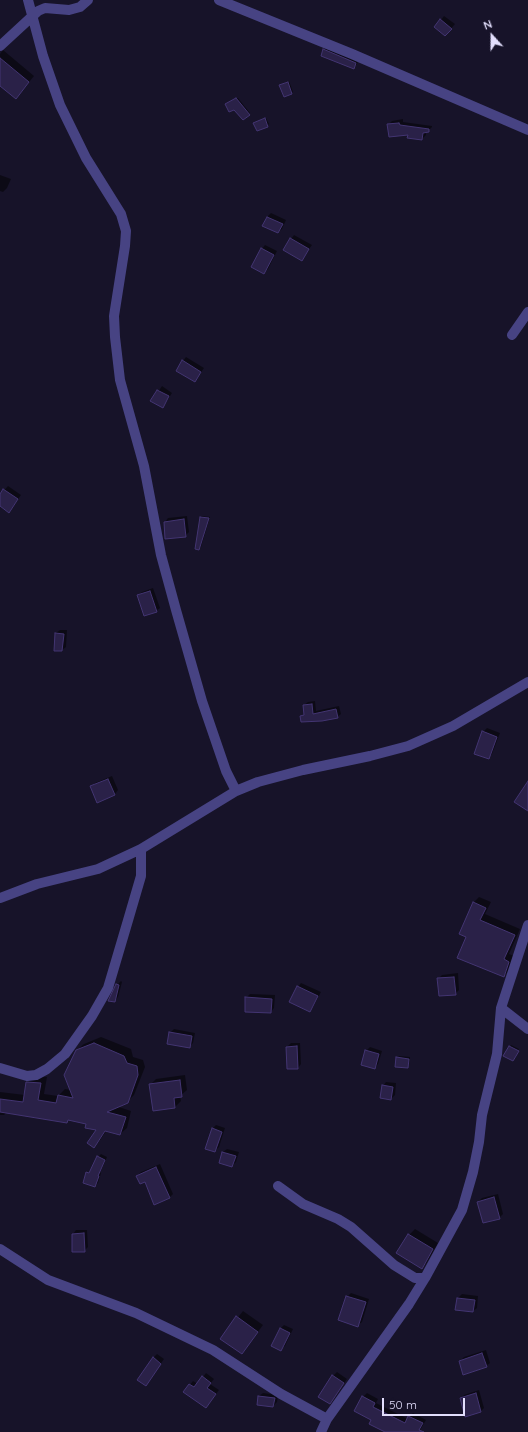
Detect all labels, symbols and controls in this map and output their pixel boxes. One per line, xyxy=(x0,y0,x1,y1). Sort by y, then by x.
north arrow xyxy=(472,16,512,56)
text: N xyxy=(481,17,494,33)
scale bar xyxy=(384,1390,467,1416)
text: 50 m xyxy=(389,1397,417,1412)

